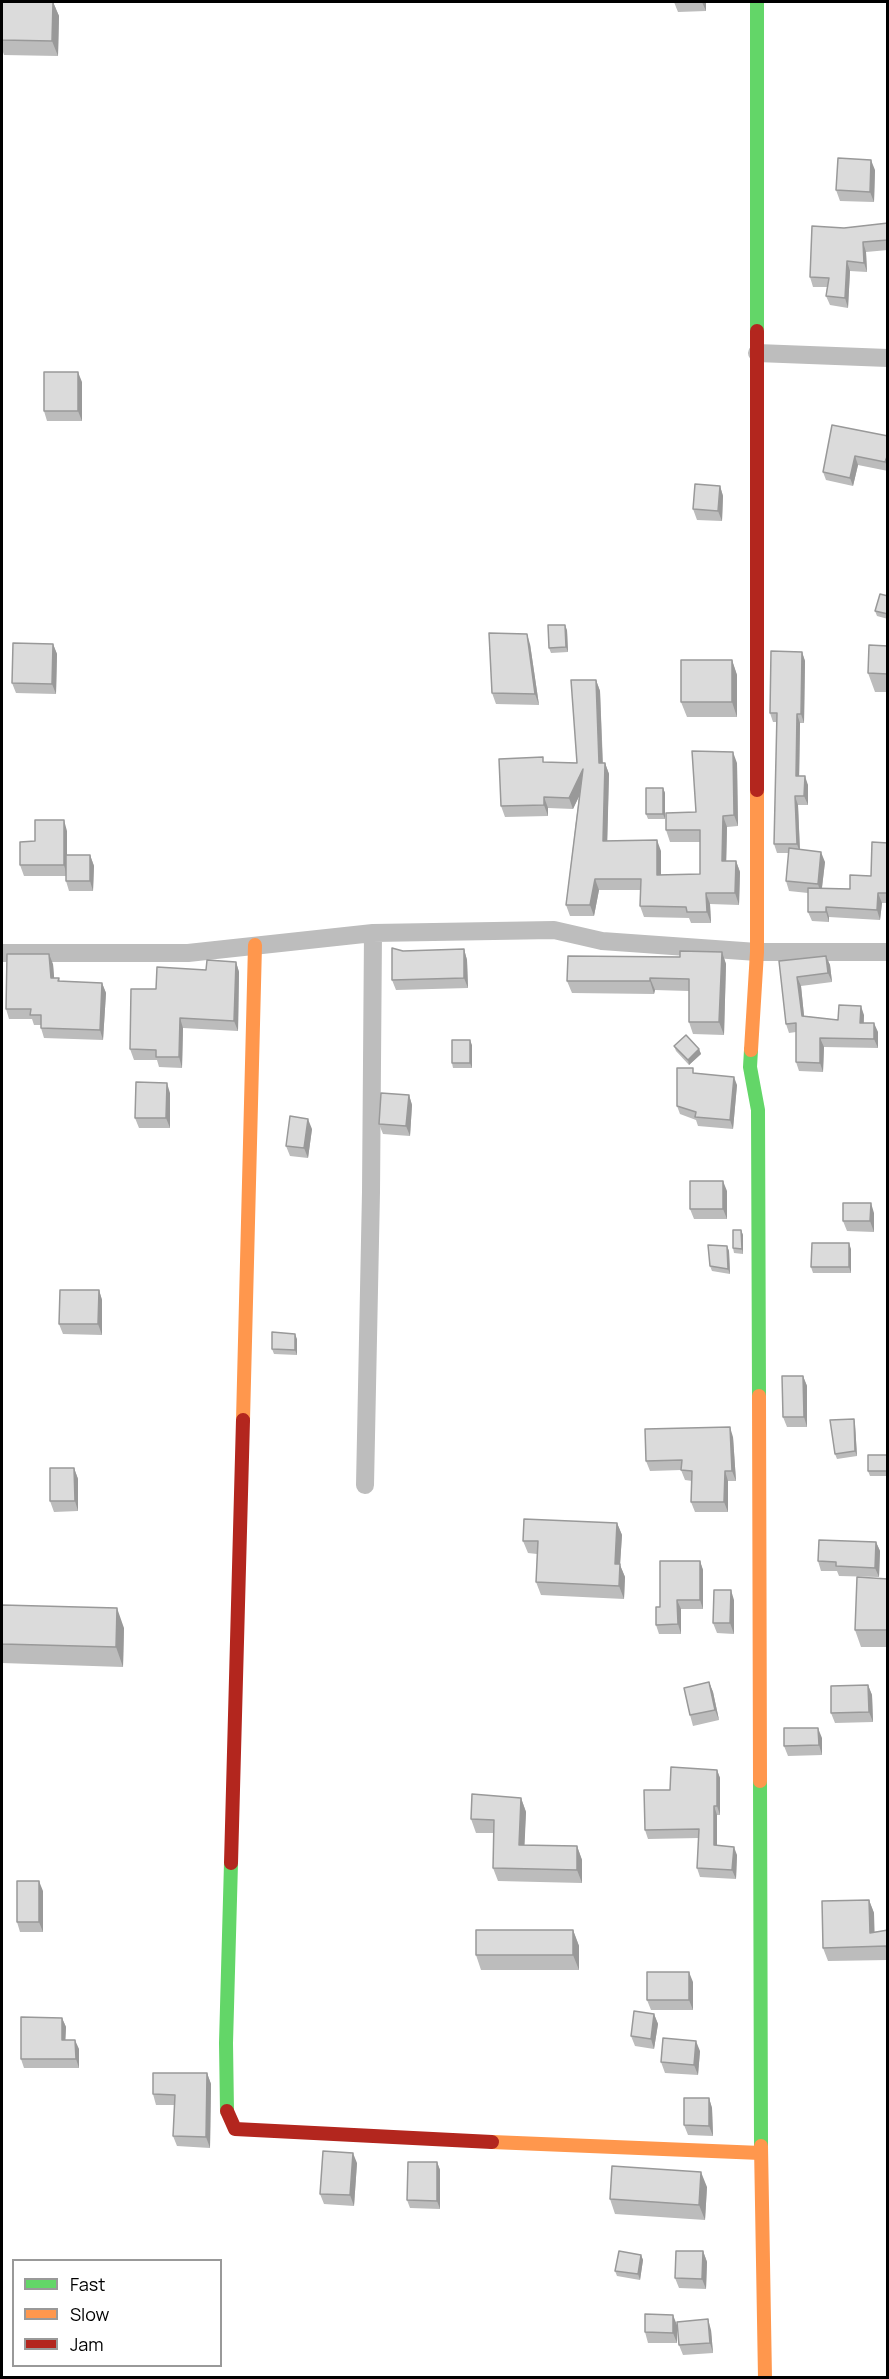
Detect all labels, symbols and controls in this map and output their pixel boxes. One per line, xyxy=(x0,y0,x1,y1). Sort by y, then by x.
legend xyxy=(12,2259,222,2367)
text: Fast xyxy=(70,2272,105,2296)
text: Slow xyxy=(70,2302,109,2326)
text: Jam xyxy=(70,2332,104,2356)

